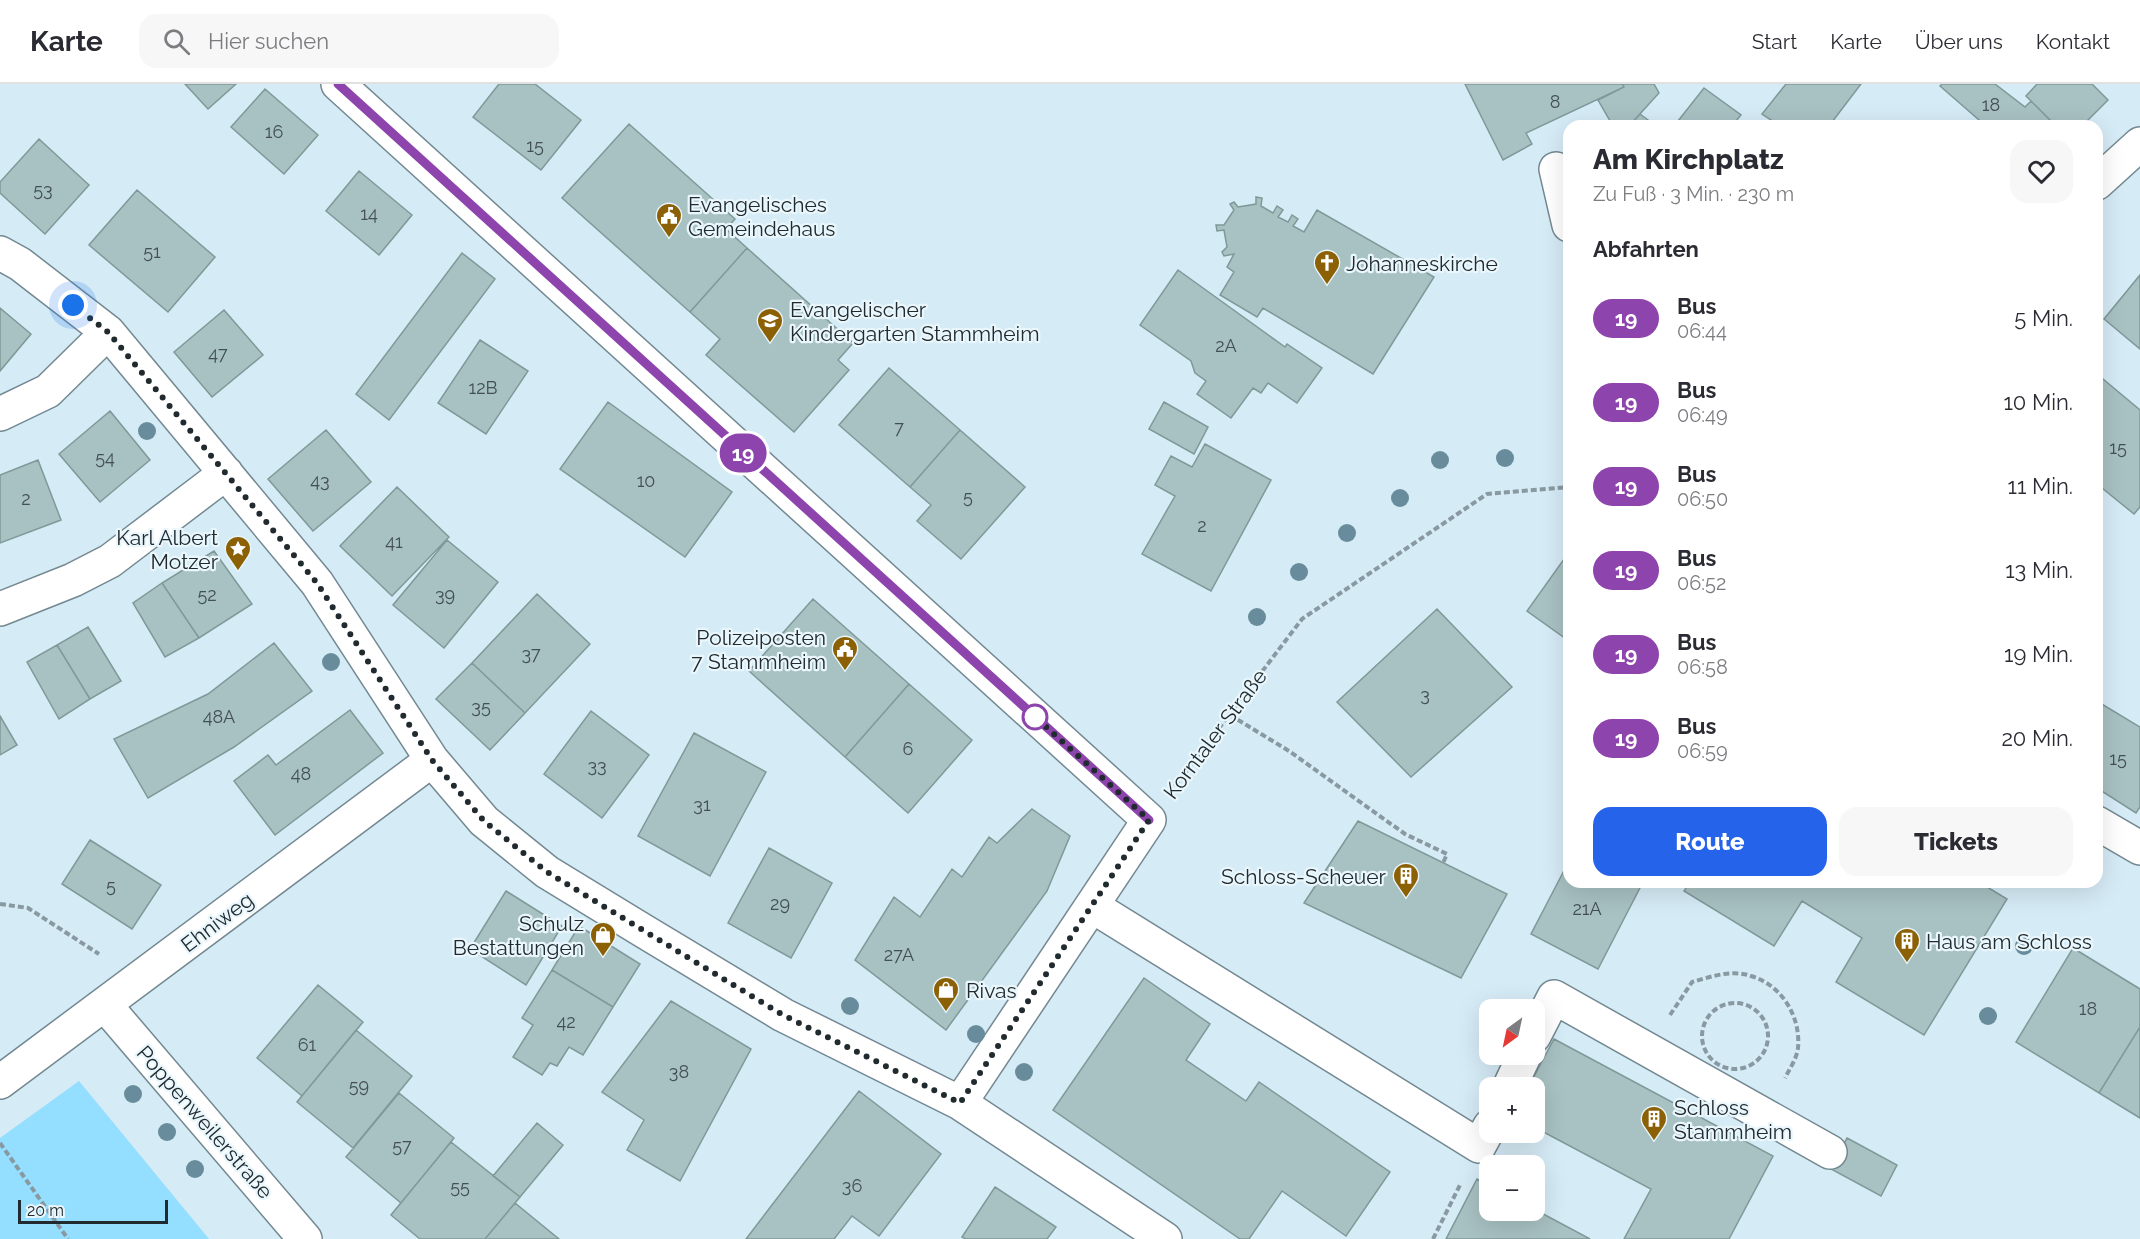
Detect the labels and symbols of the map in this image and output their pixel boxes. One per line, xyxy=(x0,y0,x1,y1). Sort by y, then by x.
house number: 8 xyxy=(1550,91,1560,112)
house number: 18 xyxy=(1982,94,2000,115)
house number: 16 xyxy=(265,121,283,142)
house number: 15 xyxy=(526,135,544,156)
house number: 53 xyxy=(33,179,53,200)
place label: Evangelisches Gemeindehaus xyxy=(688,192,836,241)
public building icon: Evangelisches Gemeindehaus xyxy=(654,201,684,239)
house number: 14 xyxy=(360,203,378,224)
house number: 51 xyxy=(143,241,161,262)
church icon: Johanneskirche xyxy=(1312,248,1342,286)
place label: Johanneskirche xyxy=(1346,251,1498,276)
your location xyxy=(58,290,88,320)
place label: Evangelischer Kindergarten Stammheim xyxy=(790,297,1039,346)
school or university icon: Evangelischer Kindergarten Stammheim xyxy=(755,306,785,344)
house number: 2A xyxy=(1215,335,1237,356)
house number: 47 xyxy=(208,343,228,364)
house number: 12B xyxy=(468,377,498,398)
house number: 7 xyxy=(894,417,904,438)
line badge: 19 xyxy=(716,434,770,472)
house number: 15 xyxy=(2109,437,2127,458)
house number: 54 xyxy=(95,447,115,468)
house number: 43 xyxy=(310,470,330,491)
house number: 10 xyxy=(637,470,655,491)
house number: 5 xyxy=(963,486,973,507)
house number: 2 xyxy=(21,488,31,509)
house number: 2 xyxy=(1197,515,1207,536)
place label: Karl Albert Motzer xyxy=(116,525,219,574)
house number: 41 xyxy=(385,531,403,552)
place icon: Karl Albert Motzer xyxy=(223,534,253,572)
house number: 52 xyxy=(197,584,217,605)
house number: 39 xyxy=(435,584,455,605)
place label: Polizeiposten 7 Stammheim xyxy=(691,625,826,674)
public building icon: Polizeiposten 7 Stammheim xyxy=(830,634,860,672)
house number: 37 xyxy=(521,643,541,664)
street label: Korntaler Straße xyxy=(1158,664,1272,804)
house number: 3 xyxy=(1420,684,1430,705)
house number: 35 xyxy=(471,696,491,717)
unlabelled marker xyxy=(1022,704,1048,730)
house number: 48A xyxy=(203,706,235,727)
house number: 6 xyxy=(903,738,914,759)
house number: 15 xyxy=(2109,748,2127,769)
house number: 33 xyxy=(587,755,607,776)
house number: 48 xyxy=(291,763,311,784)
house number: 31 xyxy=(693,794,711,815)
building icon: Schloss-Scheuer xyxy=(1391,861,1421,899)
place label: Schloss-Scheuer xyxy=(1221,864,1387,889)
house number: 5 xyxy=(106,875,116,896)
street label: Ehniweg xyxy=(176,887,258,957)
house number: 29 xyxy=(770,893,790,914)
house number: 21A xyxy=(1572,898,1602,919)
place label: Schulz Bestattungen xyxy=(453,911,584,960)
shop icon: Schulz Bestattungen xyxy=(588,920,618,958)
building icon: Haus am Schloss xyxy=(1892,926,1922,964)
place label: Haus am Schloss xyxy=(1926,929,2092,954)
house number: 27A xyxy=(884,944,914,965)
shop icon: Rivas xyxy=(931,975,961,1013)
place label: Rivas xyxy=(966,978,1017,1003)
house number: 18 xyxy=(2079,998,2097,1019)
north arrow xyxy=(1479,999,1545,1065)
house number: 42 xyxy=(556,1011,576,1032)
house number: 61 xyxy=(298,1034,317,1055)
street label: Poppenweilerstraße xyxy=(132,1040,278,1204)
house number: 38 xyxy=(669,1061,689,1082)
house number: 59 xyxy=(349,1075,369,1096)
place label: Schloss Stammheim xyxy=(1674,1095,1792,1144)
building icon: Schloss Stammheim xyxy=(1639,1104,1669,1142)
house number: 57 xyxy=(392,1135,412,1156)
house number: 36 xyxy=(842,1175,862,1196)
house number: 55 xyxy=(450,1176,470,1197)
scale bar xyxy=(18,1197,168,1224)

